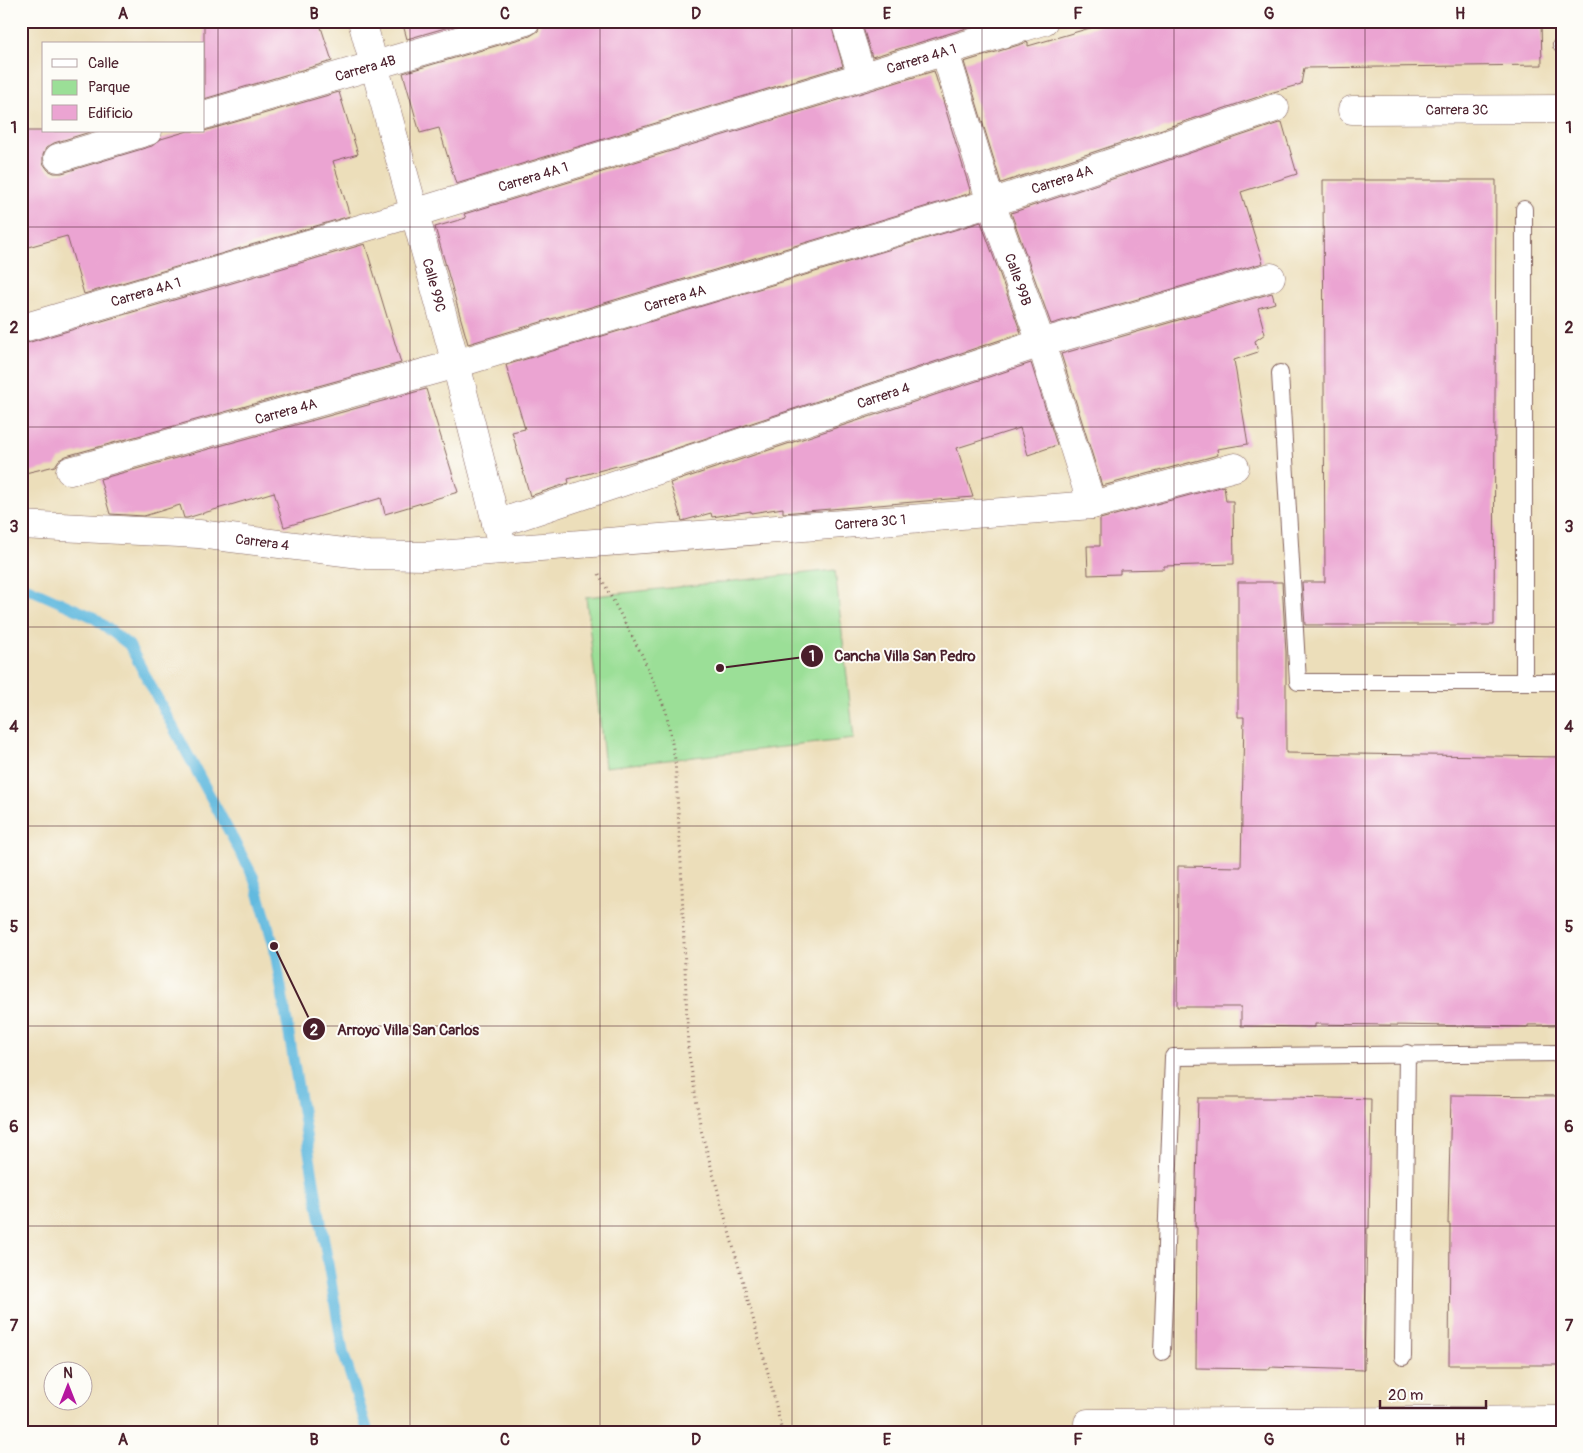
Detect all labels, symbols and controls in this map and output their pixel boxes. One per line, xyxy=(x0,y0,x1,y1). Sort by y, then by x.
text: A xyxy=(118,4,129,24)
text: B xyxy=(309,4,319,24)
text: C xyxy=(500,4,510,24)
text: D xyxy=(691,4,701,24)
text: E xyxy=(883,4,892,24)
text: F xyxy=(1073,4,1083,24)
text: G xyxy=(1264,4,1275,24)
text: H xyxy=(1455,4,1465,24)
street label: Carrera 4A 1 xyxy=(884,40,958,77)
legend xyxy=(42,42,205,132)
street label: Carrera 4B xyxy=(333,51,398,85)
text: Calle xyxy=(88,54,119,73)
text: Parque xyxy=(88,78,131,97)
street label: Carrera 3C xyxy=(1426,101,1489,118)
text: Edificio xyxy=(88,104,133,123)
text: 1 xyxy=(11,118,17,138)
text: 1 xyxy=(1566,118,1572,138)
street label: Carrera 4A 1 xyxy=(496,158,570,195)
street label: Carrera 4A xyxy=(1029,161,1095,197)
street label: Calle 99B xyxy=(1001,251,1035,308)
street label: Calle 99C xyxy=(419,257,450,314)
street label: Carrera 4A 1 xyxy=(109,274,183,310)
street label: Carrera 4A xyxy=(642,281,708,315)
text: 2 xyxy=(10,318,19,338)
text: 2 xyxy=(1565,318,1574,338)
street label: Carrera 4 xyxy=(855,379,912,412)
street label: Carrera 4A xyxy=(253,394,319,428)
street label: Carrera 3C 1 xyxy=(834,511,906,533)
text: 3 xyxy=(10,517,19,537)
text: 3 xyxy=(1565,517,1574,537)
street label: Carrera 4 xyxy=(234,530,290,554)
callout: Cancha Villa San Pedro xyxy=(799,641,986,671)
text: 1 xyxy=(809,647,815,666)
text: Cancha Villa San Pedro xyxy=(834,647,976,666)
text: 4 xyxy=(9,717,19,737)
text: 4 xyxy=(1564,717,1574,737)
text: 5 xyxy=(10,917,19,937)
text: 5 xyxy=(1565,917,1574,937)
callout: Arroyo Villa San Carlos xyxy=(302,1014,489,1044)
text: 2 xyxy=(310,1021,318,1040)
text: Arroyo Villa San Carlos xyxy=(337,1021,479,1040)
text: 6 xyxy=(9,1117,19,1137)
text: 6 xyxy=(1564,1117,1574,1137)
text: 7 xyxy=(10,1316,19,1336)
text: 7 xyxy=(1565,1316,1574,1336)
north arrow xyxy=(42,1360,92,1410)
text: N xyxy=(63,1365,73,1382)
scale bar xyxy=(1380,1378,1487,1410)
text: 20 m xyxy=(1388,1386,1423,1405)
text: A xyxy=(118,1430,129,1450)
text: B xyxy=(309,1430,319,1450)
text: C xyxy=(500,1430,510,1450)
text: D xyxy=(691,1430,701,1450)
text: E xyxy=(883,1430,892,1450)
text: F xyxy=(1073,1430,1083,1450)
text: G xyxy=(1264,1430,1275,1450)
text: H xyxy=(1455,1430,1465,1450)

